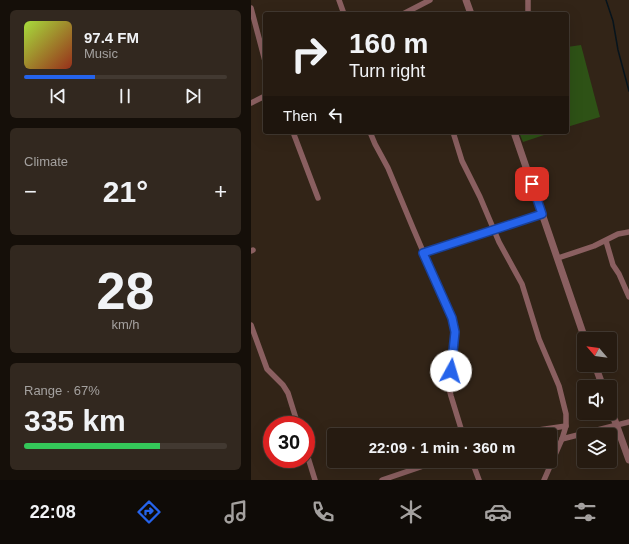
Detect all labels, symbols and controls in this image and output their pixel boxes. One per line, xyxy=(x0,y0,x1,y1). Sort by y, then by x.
icon: right xyxy=(283,28,335,80)
text: 160 m xyxy=(349,28,428,59)
text: 97.4 FM xyxy=(84,29,139,46)
text: Music xyxy=(84,46,118,61)
text: Turn right xyxy=(349,61,425,81)
icon: previous xyxy=(47,85,69,107)
icon: pause xyxy=(114,85,136,107)
icon: next xyxy=(182,85,204,107)
icon: left xyxy=(325,104,347,126)
text: Then xyxy=(283,107,317,124)
text: Climate xyxy=(24,154,68,169)
pin xyxy=(515,167,549,201)
icon: arrive xyxy=(521,173,543,195)
text: 21° xyxy=(103,175,148,208)
text: − xyxy=(24,179,37,204)
text: + xyxy=(214,179,227,204)
text: 28 xyxy=(97,262,154,320)
text: km/h xyxy=(111,317,140,332)
north arrow xyxy=(577,332,617,372)
map controls xyxy=(577,332,617,468)
position arrow xyxy=(430,350,472,392)
button: sound xyxy=(577,380,617,420)
text: Range · 67% xyxy=(24,383,100,398)
text: 335 km xyxy=(24,404,126,437)
speed limit sign: 30 xyxy=(263,416,315,468)
button: layers xyxy=(577,428,617,468)
text: 22:09 · 1 min · 360 m xyxy=(369,439,515,456)
icon: directions xyxy=(135,498,163,526)
icon: music xyxy=(222,498,250,526)
icon: phone xyxy=(309,498,337,526)
icon: climate xyxy=(397,498,425,526)
icon: car xyxy=(484,498,512,526)
icon: filters xyxy=(571,498,599,526)
text: 22:08 xyxy=(30,502,76,522)

